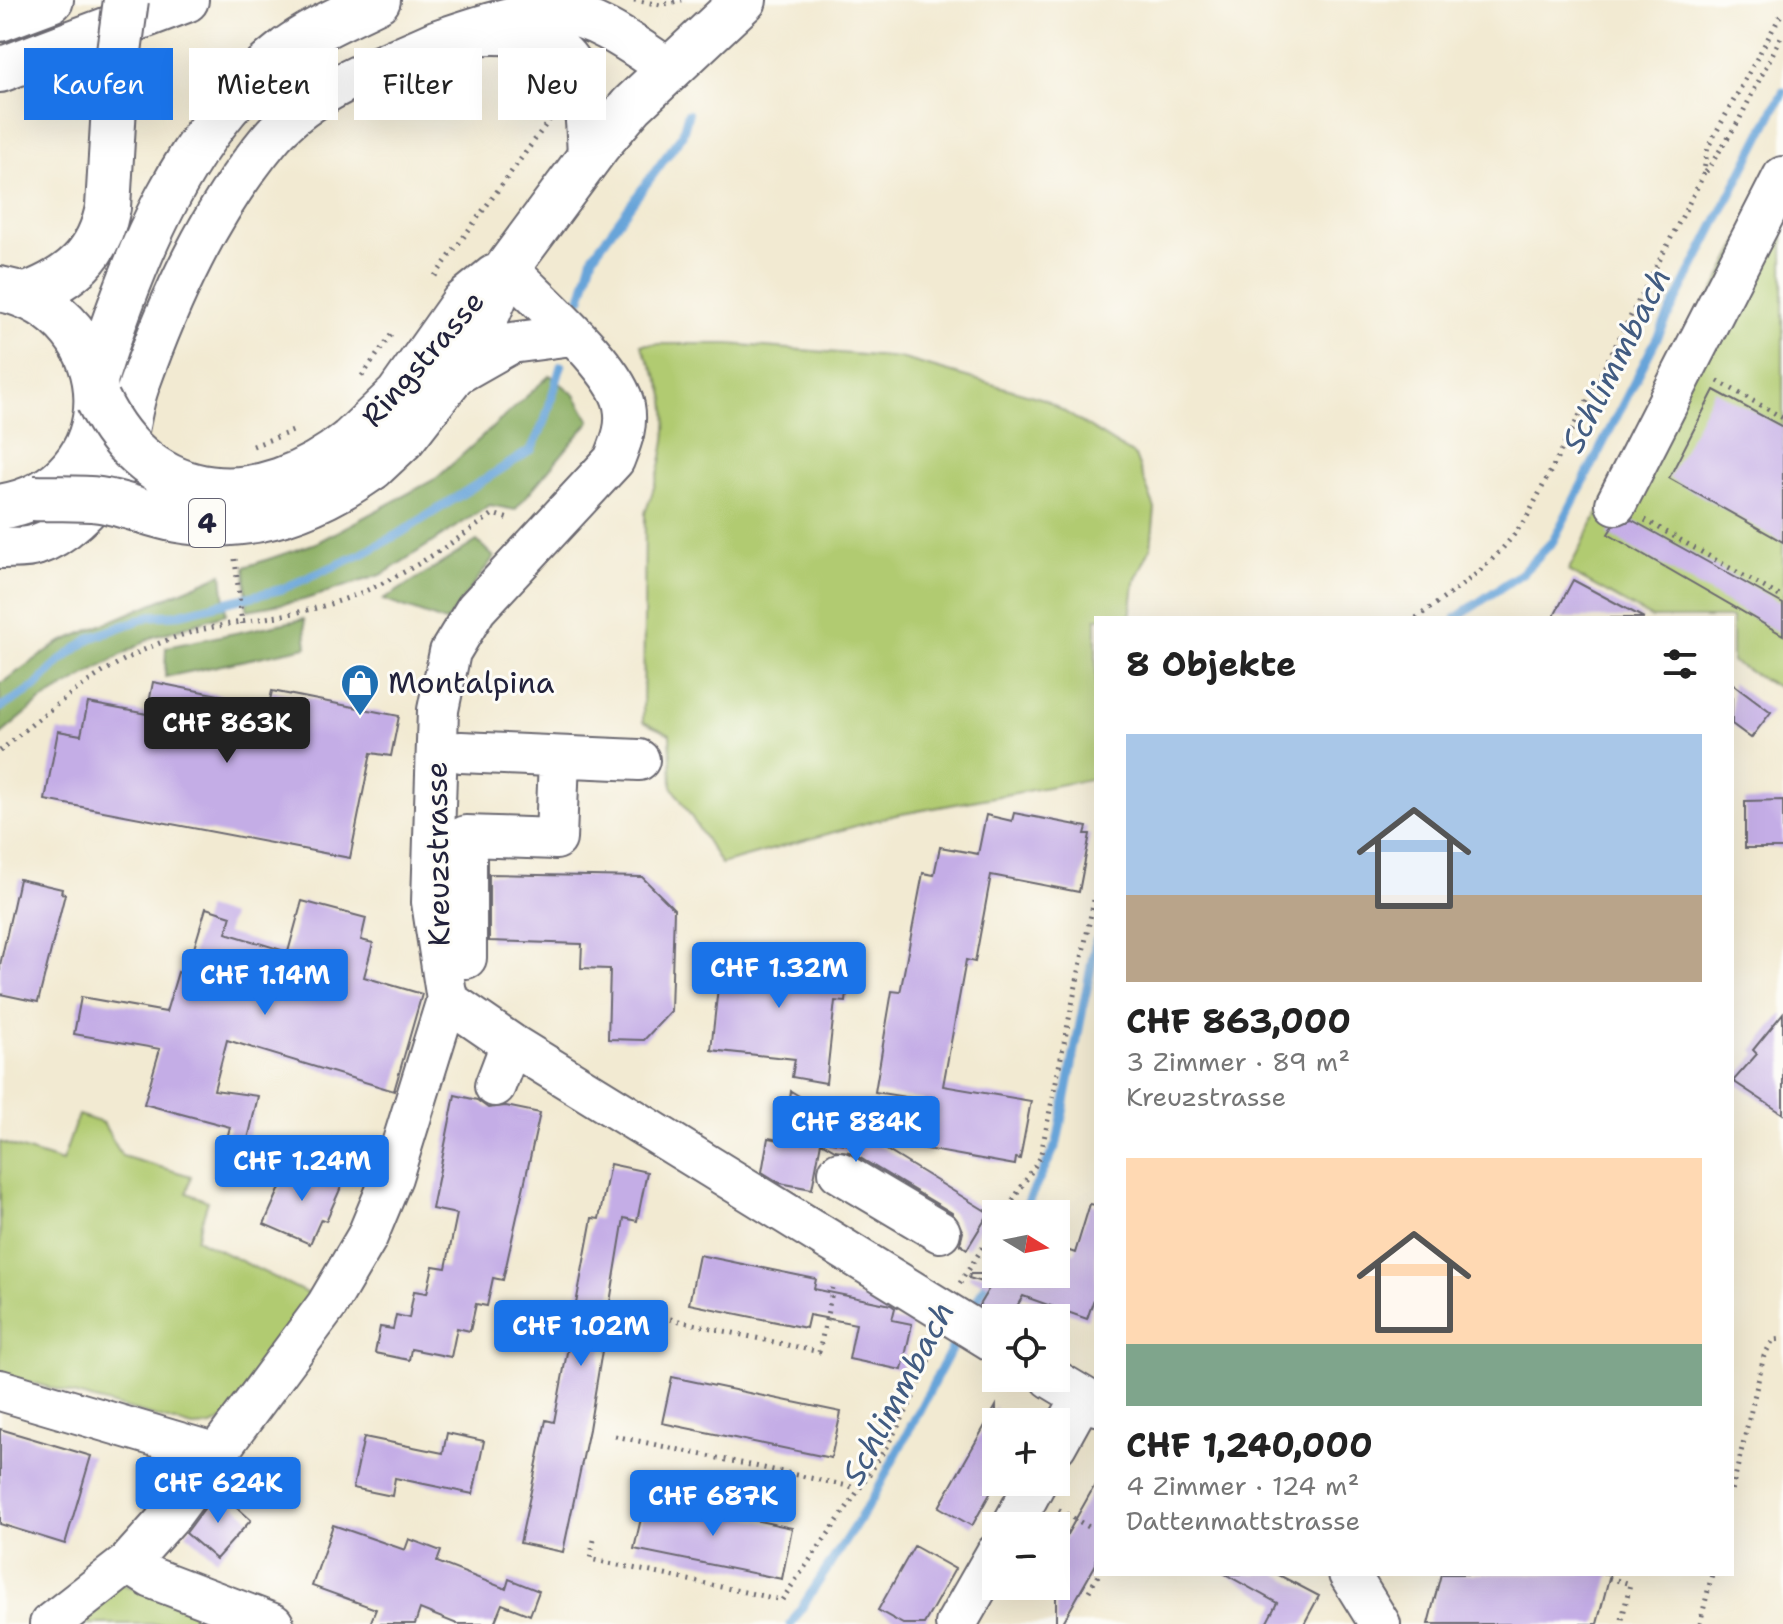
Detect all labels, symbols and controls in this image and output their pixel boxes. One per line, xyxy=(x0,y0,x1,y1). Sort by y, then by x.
chip: Kaufen xyxy=(24,48,173,120)
chip: Mieten xyxy=(189,48,338,120)
chip: Filter xyxy=(354,48,482,120)
chip: Neu xyxy=(498,48,606,120)
water label: Schlimmbach xyxy=(1551,260,1681,459)
street label: Ringstrasse xyxy=(352,282,493,436)
road number: 4 xyxy=(189,499,225,547)
text: 8 Objekte xyxy=(1126,641,1297,687)
icon: filters xyxy=(1658,642,1702,686)
shop icon: Montalpina xyxy=(339,662,381,717)
place label: Montalpina xyxy=(388,662,555,703)
pin: CHF 863K xyxy=(144,697,310,765)
text: CHF 863K xyxy=(162,705,292,740)
street label: Kreuzstrasse xyxy=(415,761,460,947)
icon: home xyxy=(1342,786,1486,930)
pin: CHF 1.32M xyxy=(687,942,871,1010)
pin: CHF 1.14M xyxy=(173,949,357,1017)
text: CHF 1.32M xyxy=(710,950,848,985)
text: CHF 1.14M xyxy=(200,957,330,992)
text: CHF 863,000 xyxy=(1126,998,1351,1044)
text: 3 Zimmer · 89 m² xyxy=(1126,1044,1350,1079)
text: Kreuzstrasse xyxy=(1126,1079,1286,1114)
pin: CHF 884K xyxy=(773,1096,939,1164)
text: CHF 884K xyxy=(791,1104,921,1139)
pin: CHF 1.24M xyxy=(210,1135,394,1203)
text: CHF 1.24M xyxy=(233,1143,371,1178)
north arrow xyxy=(982,1200,1070,1288)
map controls xyxy=(982,1200,1070,1600)
icon: home xyxy=(1342,1210,1486,1354)
water label: Schlimmbach xyxy=(831,1294,964,1492)
pin: CHF 1.02M xyxy=(489,1300,673,1368)
button: locate xyxy=(982,1304,1070,1392)
text: CHF 1.02M xyxy=(512,1308,650,1343)
button: + xyxy=(982,1408,1070,1496)
text: CHF 1,240,000 xyxy=(1126,1422,1373,1468)
pin: CHF 624K xyxy=(135,1457,301,1525)
text: CHF 624K xyxy=(154,1465,282,1500)
text: 4 Zimmer · 124 m² xyxy=(1126,1468,1359,1503)
pin: CHF 687K xyxy=(630,1470,796,1538)
text: CHF 687K xyxy=(648,1478,778,1513)
text: Dattenmattstrasse xyxy=(1126,1503,1360,1538)
button: − xyxy=(982,1512,1070,1600)

